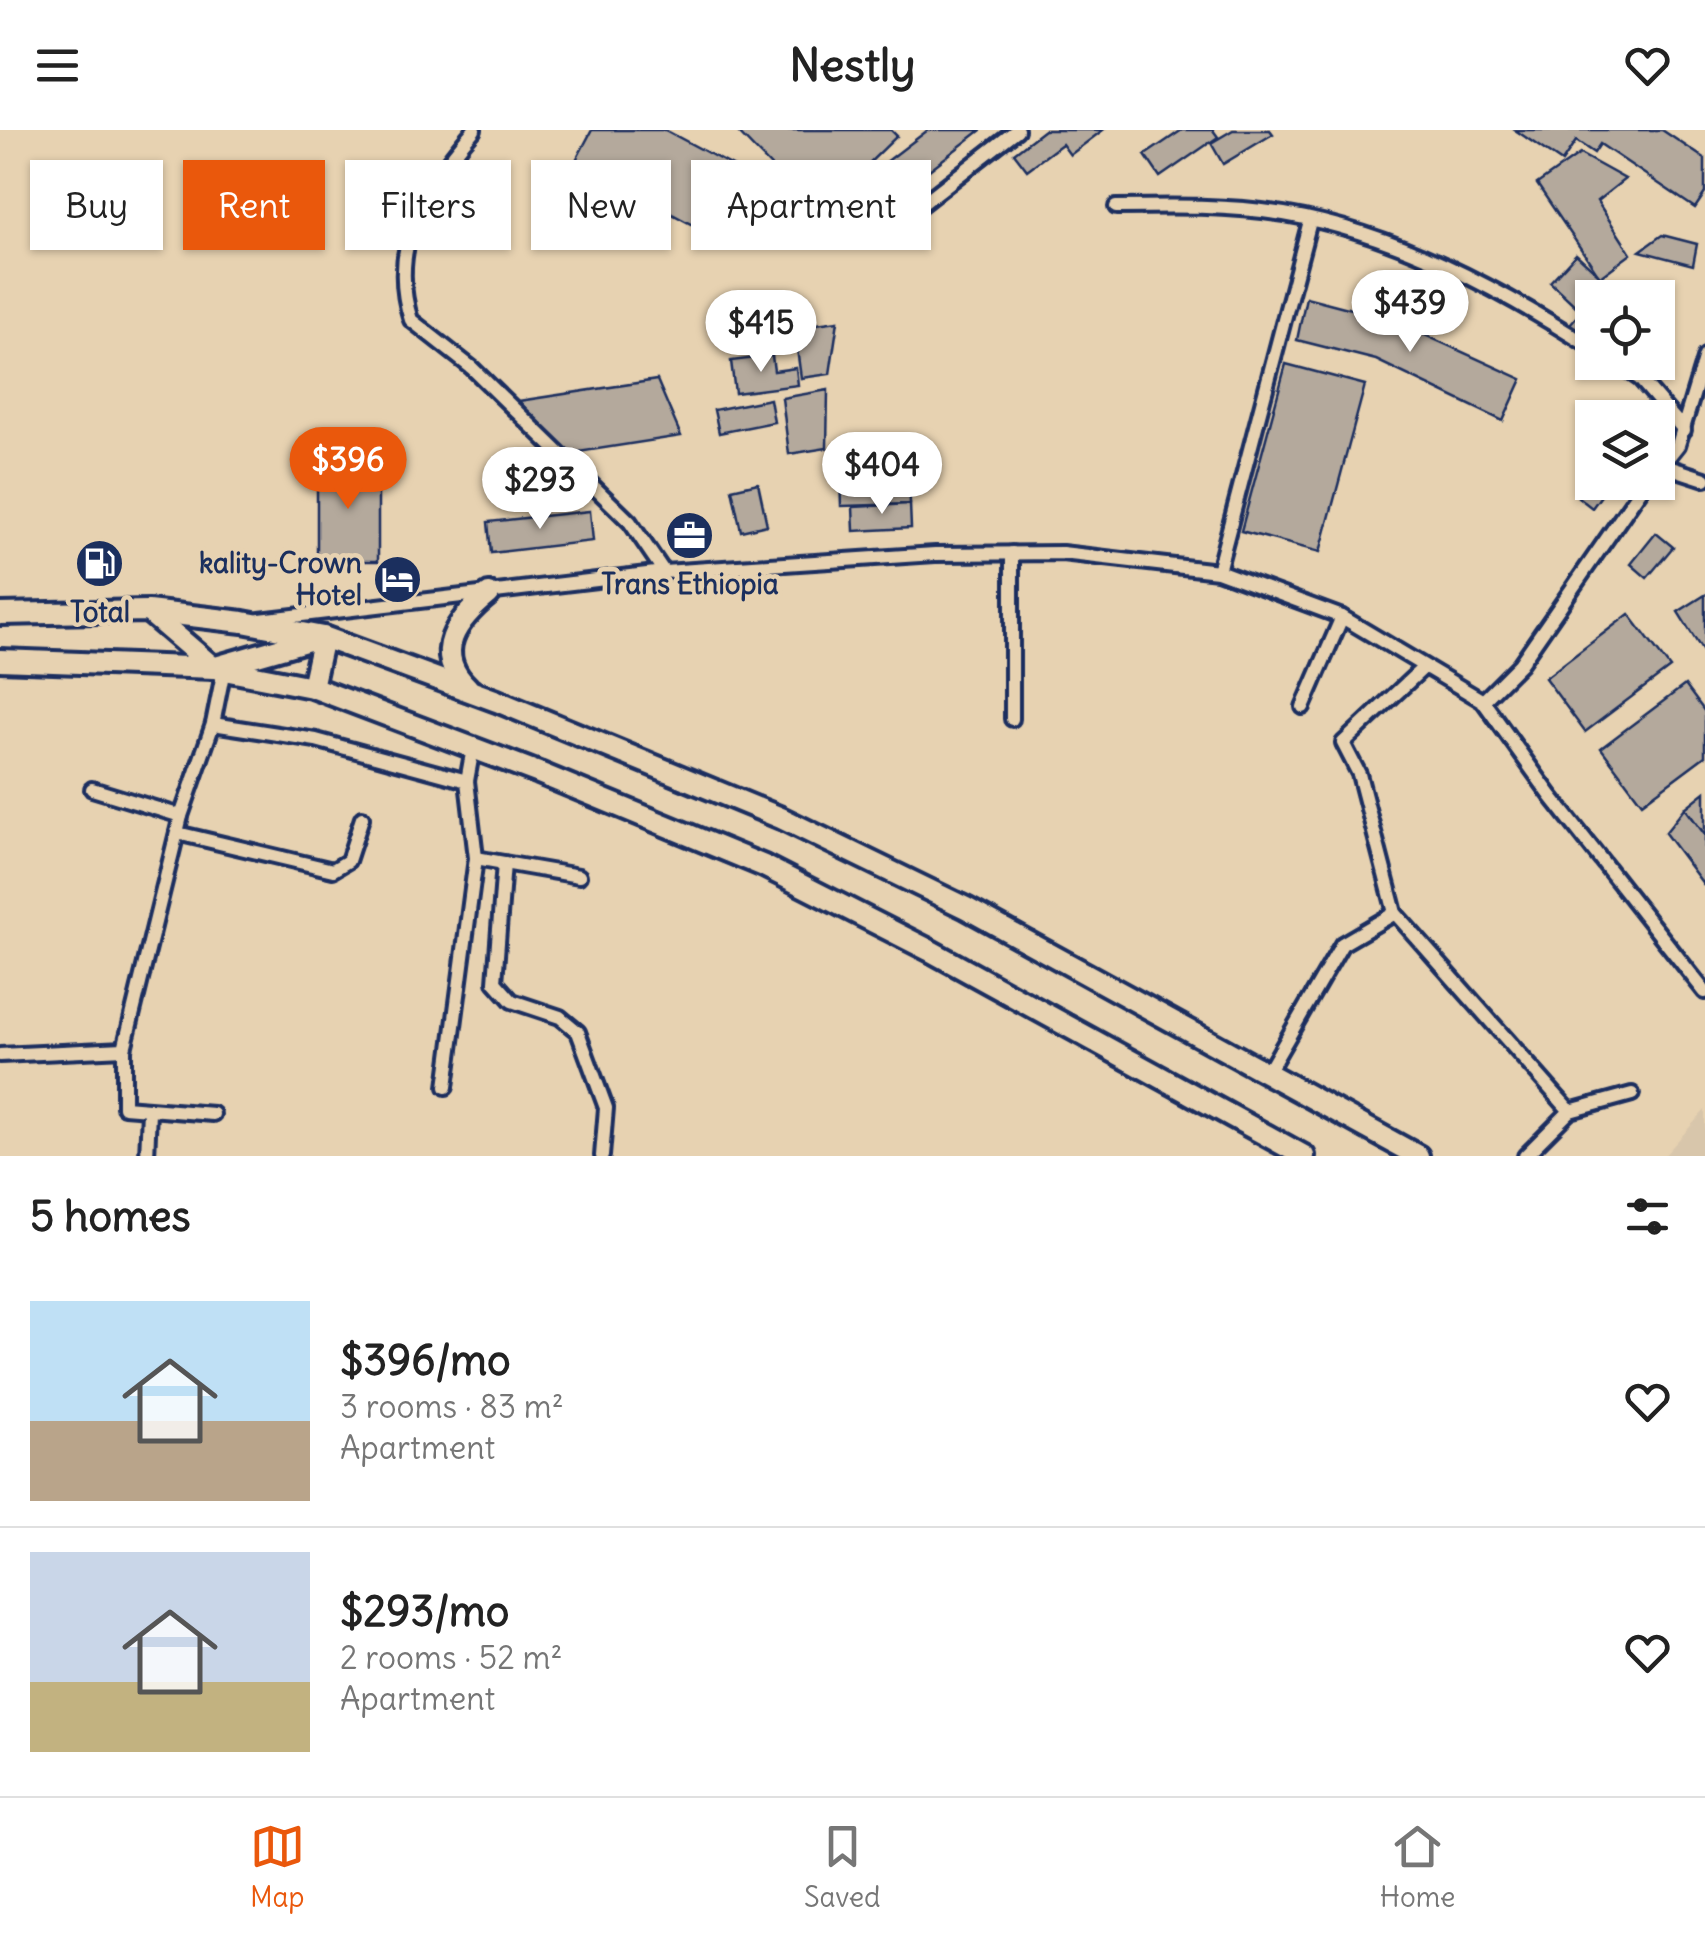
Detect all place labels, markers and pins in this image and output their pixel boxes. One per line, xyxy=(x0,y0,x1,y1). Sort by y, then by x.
pin: $439 xyxy=(1351,270,1469,355)
pin: $415 xyxy=(702,290,820,375)
pin: $396 xyxy=(289,427,407,512)
pin: $404 xyxy=(823,432,941,517)
pin: $293 xyxy=(481,447,599,532)
office icon: Trans Ethiopia xyxy=(664,510,716,562)
fuel station icon: Total xyxy=(74,538,126,590)
place label: kality-Crown Hotel xyxy=(199,545,362,613)
hotel icon: kality-Crown Hotel xyxy=(371,553,423,605)
place label: Trans Ethiopia xyxy=(601,566,779,602)
place label: Total xyxy=(70,594,130,630)

